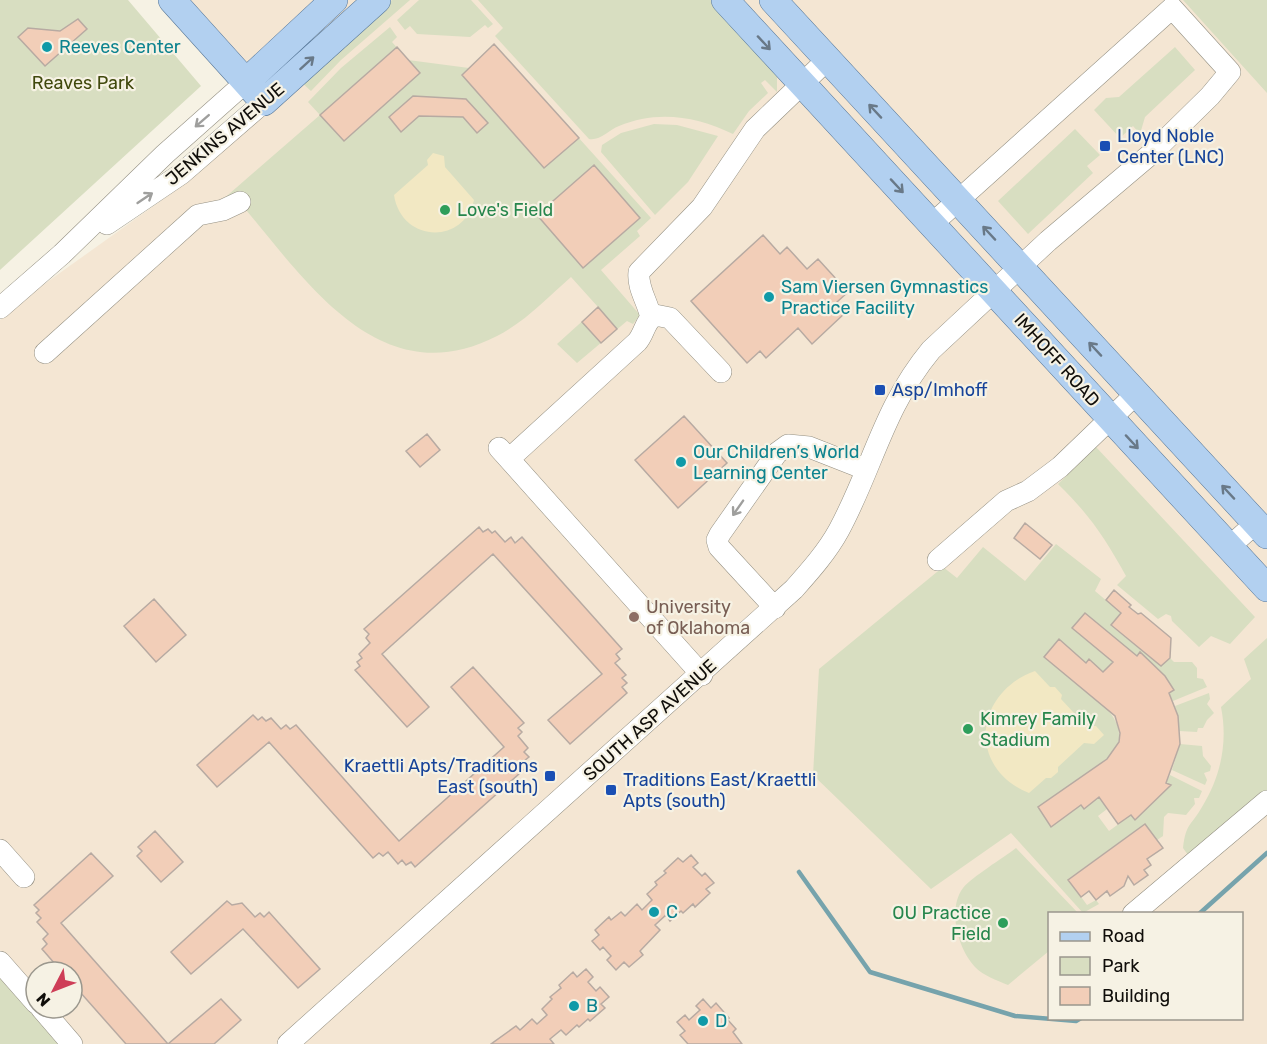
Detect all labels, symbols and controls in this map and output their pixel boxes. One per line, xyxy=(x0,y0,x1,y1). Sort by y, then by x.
one-way arrow xyxy=(757,35,771,50)
place label: Reeves Center xyxy=(59,36,181,58)
marker: Reeves Center xyxy=(40,40,54,54)
one-way arrow xyxy=(300,56,315,70)
park label: Reaves Park xyxy=(32,72,135,94)
street label: JENKINS AVENUE xyxy=(161,78,289,190)
one-way arrow xyxy=(868,104,882,119)
one-way arrow xyxy=(195,114,210,128)
place label: Lloyd Noble Center (LNC) xyxy=(1117,125,1224,168)
marker: Lloyd Noble Center (LNC) xyxy=(1098,139,1112,153)
one-way arrow xyxy=(889,179,904,194)
one-way arrow xyxy=(137,192,153,204)
place label: Love's Field xyxy=(457,199,553,221)
marker: Love's Field xyxy=(438,203,452,217)
one-way arrow xyxy=(981,226,996,241)
place label: Sam Viersen Gymnastics Practice Facility xyxy=(781,276,988,319)
marker: Sam Viersen Gymnastics Practice Facility xyxy=(762,290,776,304)
street label: IMHOFF ROAD xyxy=(1009,309,1105,411)
one-way arrow xyxy=(1088,342,1102,357)
place label: Asp/Imhoff xyxy=(892,379,988,401)
marker: Asp/Imhoff xyxy=(873,383,887,397)
one-way arrow xyxy=(1125,434,1139,449)
place label: Our Children’s World Learning Center xyxy=(693,441,859,484)
marker: Our Children’s World Learning Center xyxy=(674,455,688,469)
one-way arrow xyxy=(1220,484,1235,499)
one-way arrow xyxy=(731,500,744,516)
place label: University of Oklahoma xyxy=(646,596,750,639)
marker: University of Oklahoma xyxy=(627,610,641,624)
street label: SOUTH ASP AVENUE xyxy=(579,655,721,785)
place label: Kimrey Family Stadium xyxy=(980,708,1096,751)
marker: Kimrey Family Stadium xyxy=(961,722,975,736)
place label: Kraettli Apts/Traditions East (south) xyxy=(344,755,538,798)
marker: Kraettli Apts/Traditions East (south) xyxy=(543,769,557,783)
place label: Traditions East/Kraettli Apts (south) xyxy=(623,769,816,812)
marker: Traditions East/Kraettli Apts (south) xyxy=(604,783,618,797)
place label: C xyxy=(666,901,678,923)
place label: OU Practice Field xyxy=(892,902,991,945)
marker: C xyxy=(647,905,661,919)
legend xyxy=(1048,912,1243,1020)
marker: OU Practice Field xyxy=(996,916,1010,930)
text: Road xyxy=(1102,925,1145,947)
text: Park xyxy=(1102,955,1140,977)
north arrow xyxy=(24,960,84,1020)
text: Building xyxy=(1102,985,1170,1007)
text: N xyxy=(32,989,54,1010)
place label: B xyxy=(586,995,598,1017)
marker: B xyxy=(567,999,581,1013)
place label: D xyxy=(715,1010,727,1032)
marker: D xyxy=(696,1014,710,1028)

